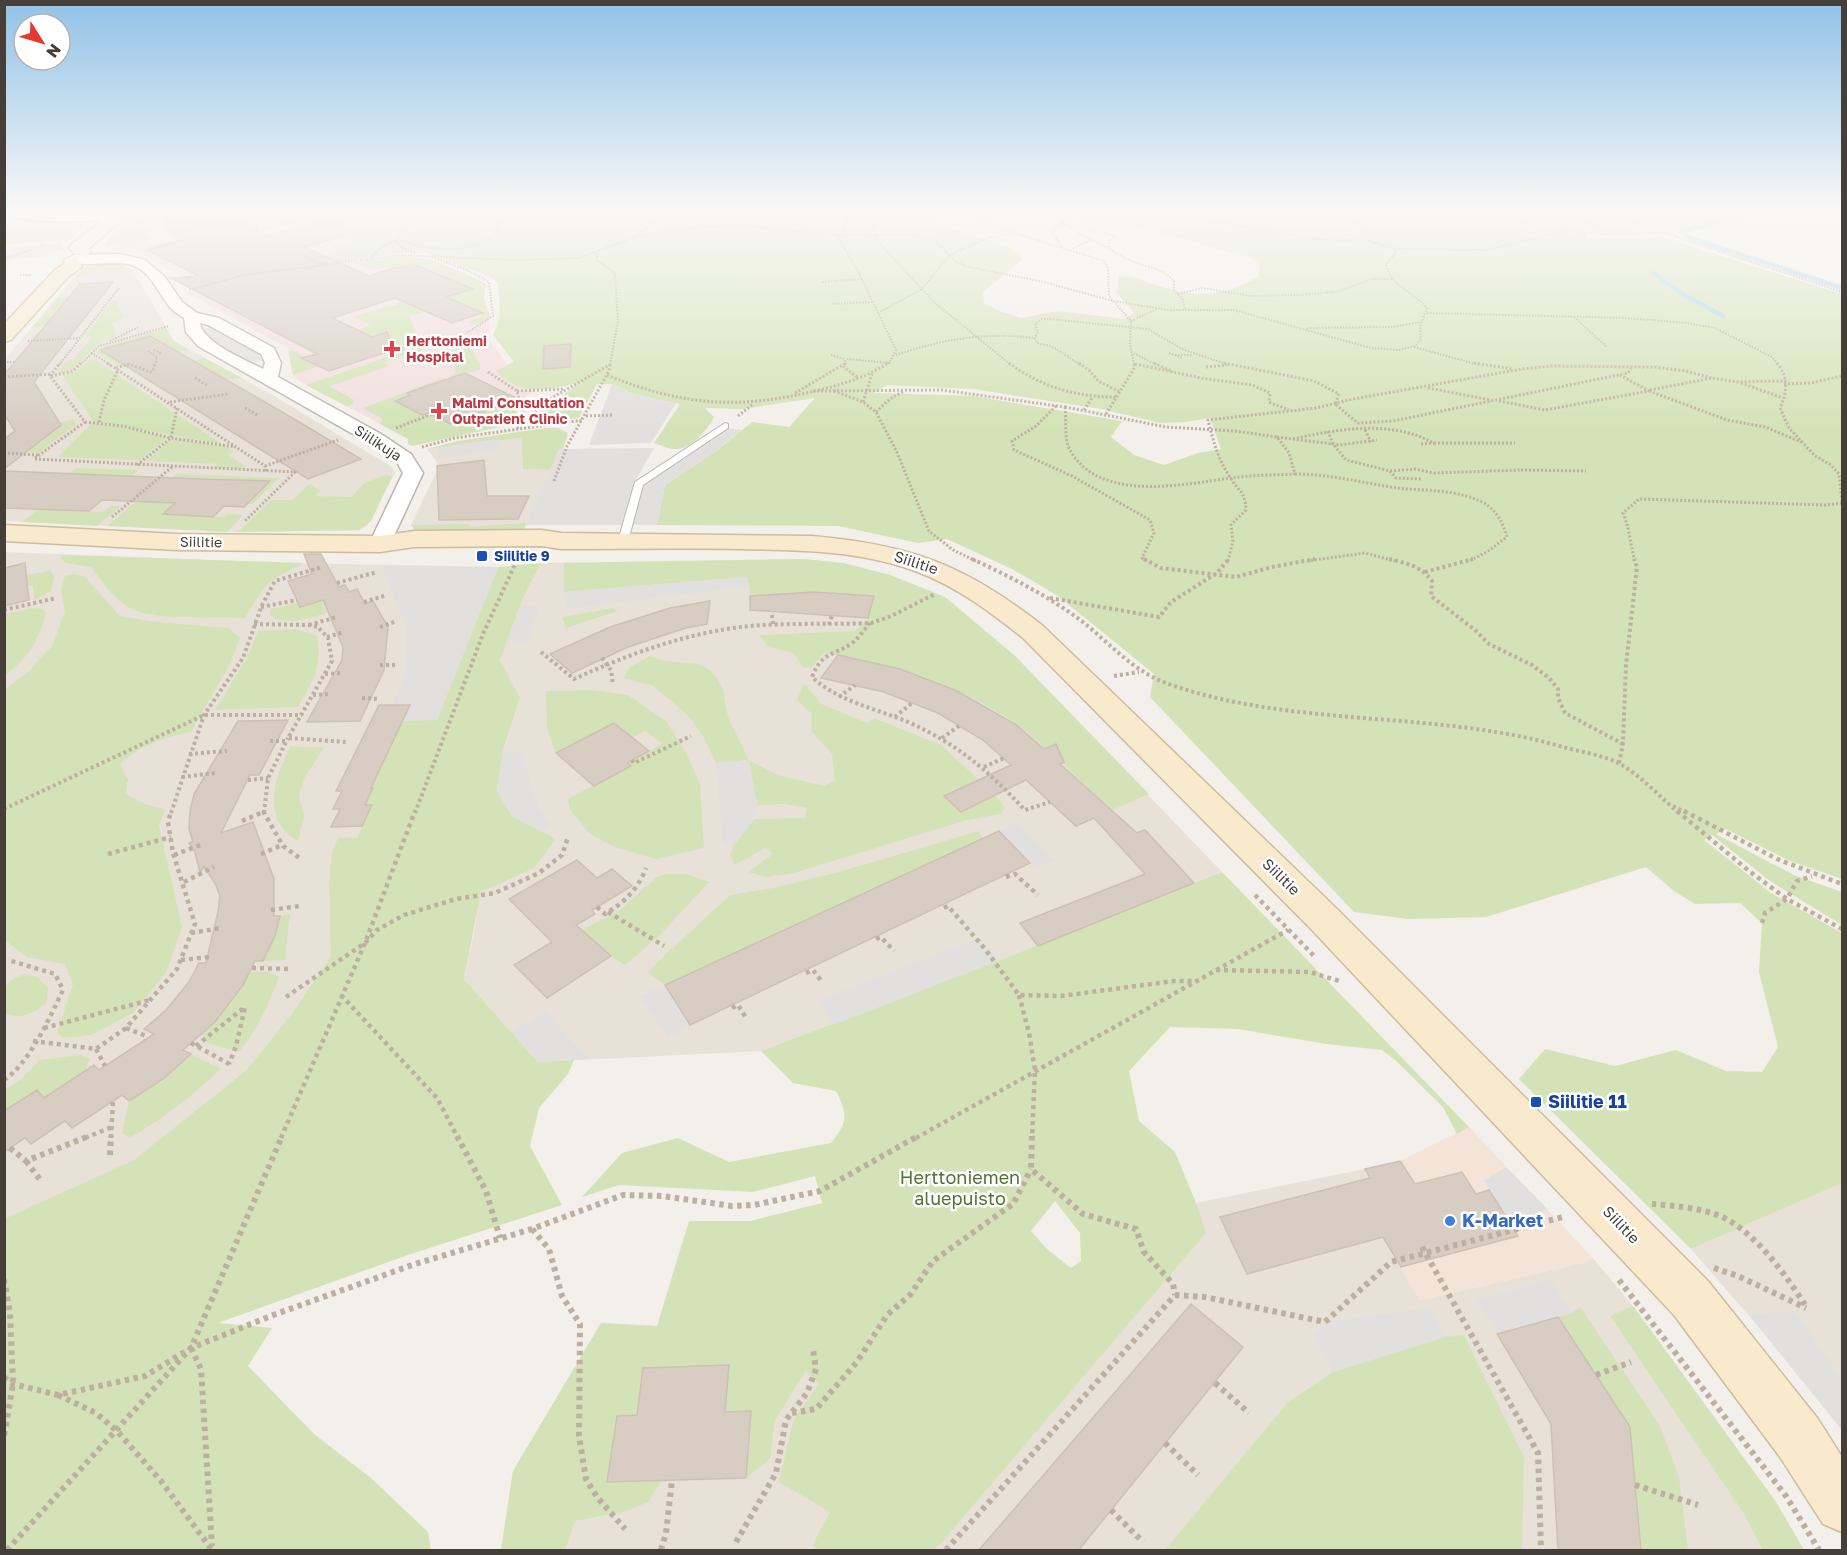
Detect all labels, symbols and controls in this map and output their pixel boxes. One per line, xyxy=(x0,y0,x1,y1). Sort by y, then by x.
north arrow xyxy=(12,12,72,72)
text: N xyxy=(42,40,66,62)
place label: Herttoniemi Hospital xyxy=(406,332,487,365)
marker: Herttoniemi Hospital xyxy=(383,340,401,358)
place label: Malmi Consultation Outpatient Clinic xyxy=(452,394,584,427)
marker: Malmi Consultation Outpatient Clinic xyxy=(430,402,448,420)
street label: Siilikuja xyxy=(352,421,405,464)
street label: Siilitie xyxy=(180,533,222,550)
place label: Siilitie 9 xyxy=(494,547,550,564)
street label: Siilitie xyxy=(892,547,941,578)
marker: Siilitie 9 xyxy=(475,549,489,563)
street label: Siilitie xyxy=(1259,854,1304,899)
place label: Siilitie 11 xyxy=(1548,1090,1627,1112)
marker: Siilitie 11 xyxy=(1529,1095,1543,1109)
park label: Herttoniemen aluepuisto xyxy=(900,1166,1020,1209)
street label: Siilitie xyxy=(1600,1202,1644,1247)
place label: K-Market xyxy=(1462,1209,1543,1231)
marker: K-Market xyxy=(1443,1214,1457,1228)

